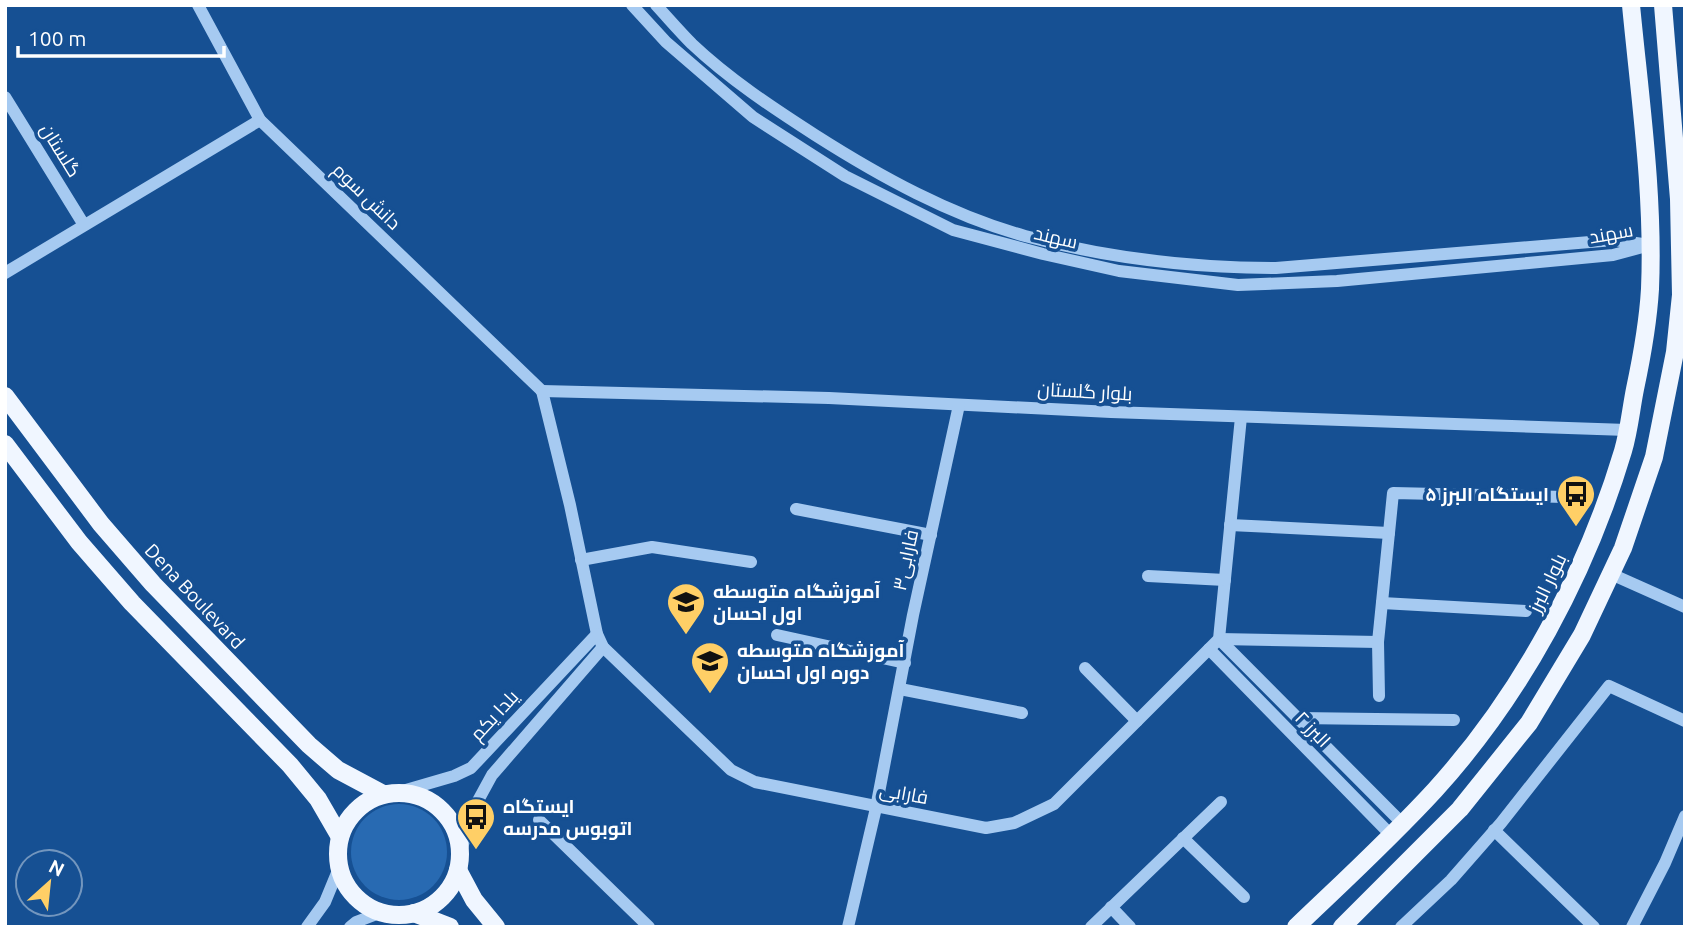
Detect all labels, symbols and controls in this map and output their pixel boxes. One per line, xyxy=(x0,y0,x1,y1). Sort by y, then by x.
scale bar xyxy=(18,14,224,58)
text: 100 m xyxy=(28,26,86,50)
street label: گلستان xyxy=(35,119,86,181)
street label: دانش سوم xyxy=(326,158,406,236)
street label: سهند xyxy=(1587,218,1635,249)
street label: سهند xyxy=(1032,221,1080,254)
street label: بلوار گلستان xyxy=(1037,378,1133,405)
bus stop icon: ایستگاه البرز ۵ xyxy=(1555,473,1597,528)
place label: ایستگاه البرز ۵ xyxy=(1425,483,1549,507)
street label: فارابی۳ xyxy=(888,527,923,593)
street label: Dena Boulevard xyxy=(141,539,249,653)
street label: بلوار البرز xyxy=(1523,550,1572,617)
place label: آموزشگاه متوسطه اول احسان xyxy=(713,580,881,626)
school or university icon: آموزشگاه متوسطه اول احسان xyxy=(665,581,707,636)
place label: آموزشگاه متوسطه دوره اول احسان xyxy=(737,639,905,685)
school or university icon: آموزشگاه متوسطه دوره اول احسان xyxy=(689,640,731,695)
street label: یلدا یکم xyxy=(465,685,525,747)
street label: البرز ۲ xyxy=(1290,707,1335,752)
street label: فارابی xyxy=(878,778,930,809)
place label: ایستگاه اتوبوس مدرسه xyxy=(503,795,632,840)
bus stop icon: ایستگاه اتوبوس مدرسه xyxy=(455,796,497,851)
north arrow xyxy=(14,848,84,918)
text: N xyxy=(45,855,68,881)

